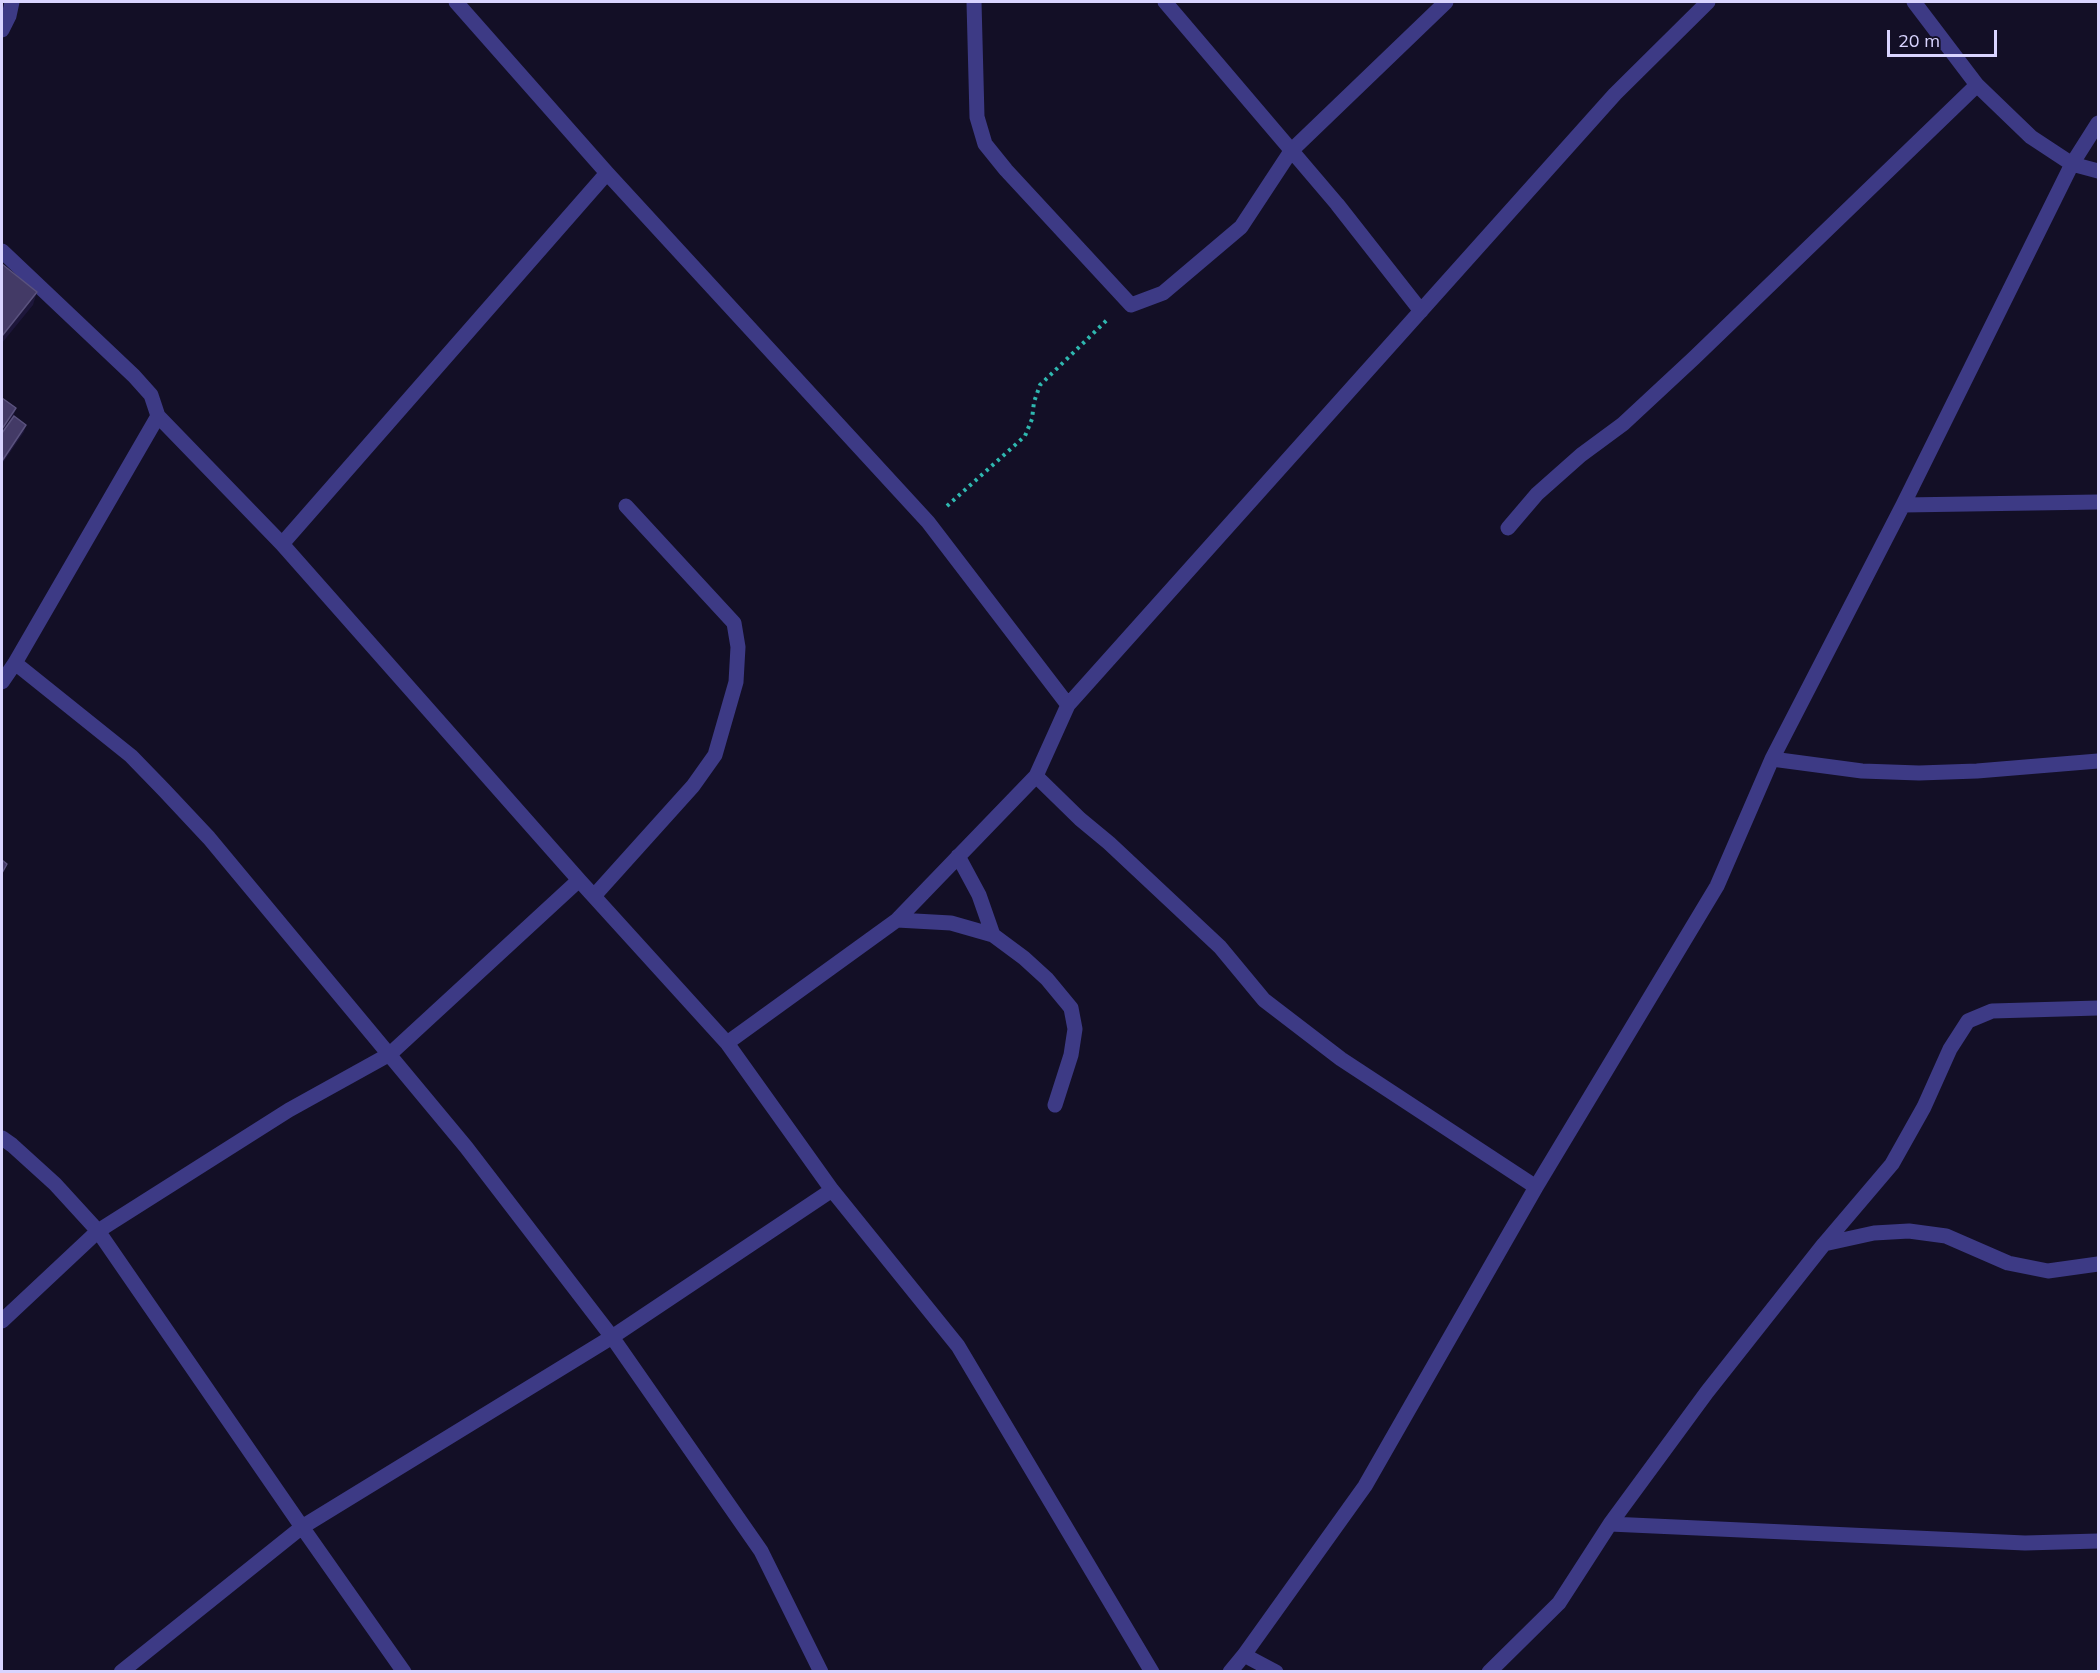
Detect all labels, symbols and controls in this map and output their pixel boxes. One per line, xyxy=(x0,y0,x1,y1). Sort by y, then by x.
scale bar xyxy=(1890,18,2000,56)
text: 20 m xyxy=(1898,29,1940,52)

